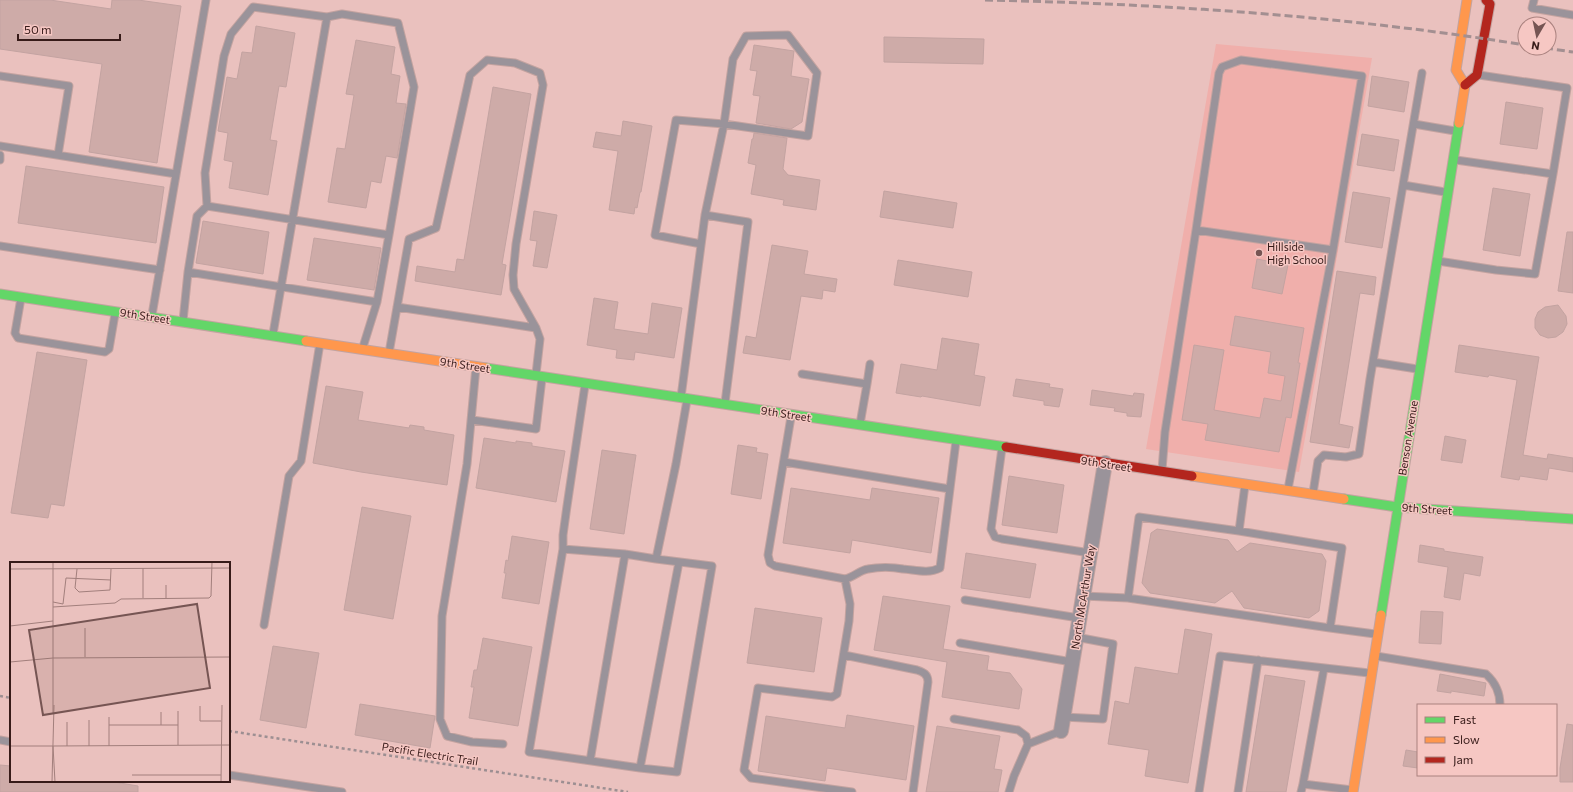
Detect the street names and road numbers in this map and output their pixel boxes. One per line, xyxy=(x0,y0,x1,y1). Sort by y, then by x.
street label: 9th Street xyxy=(119,305,172,326)
street label: 9th Street xyxy=(439,354,492,375)
street label: Benson Avenue xyxy=(1395,399,1420,476)
street label: 9th Street xyxy=(760,403,813,424)
street label: 9th Street xyxy=(1080,453,1133,474)
street label: 9th Street xyxy=(1401,500,1453,517)
street label: North McArthur Way xyxy=(1068,543,1097,650)
street label: Pacific Electric Trail xyxy=(381,739,479,768)

